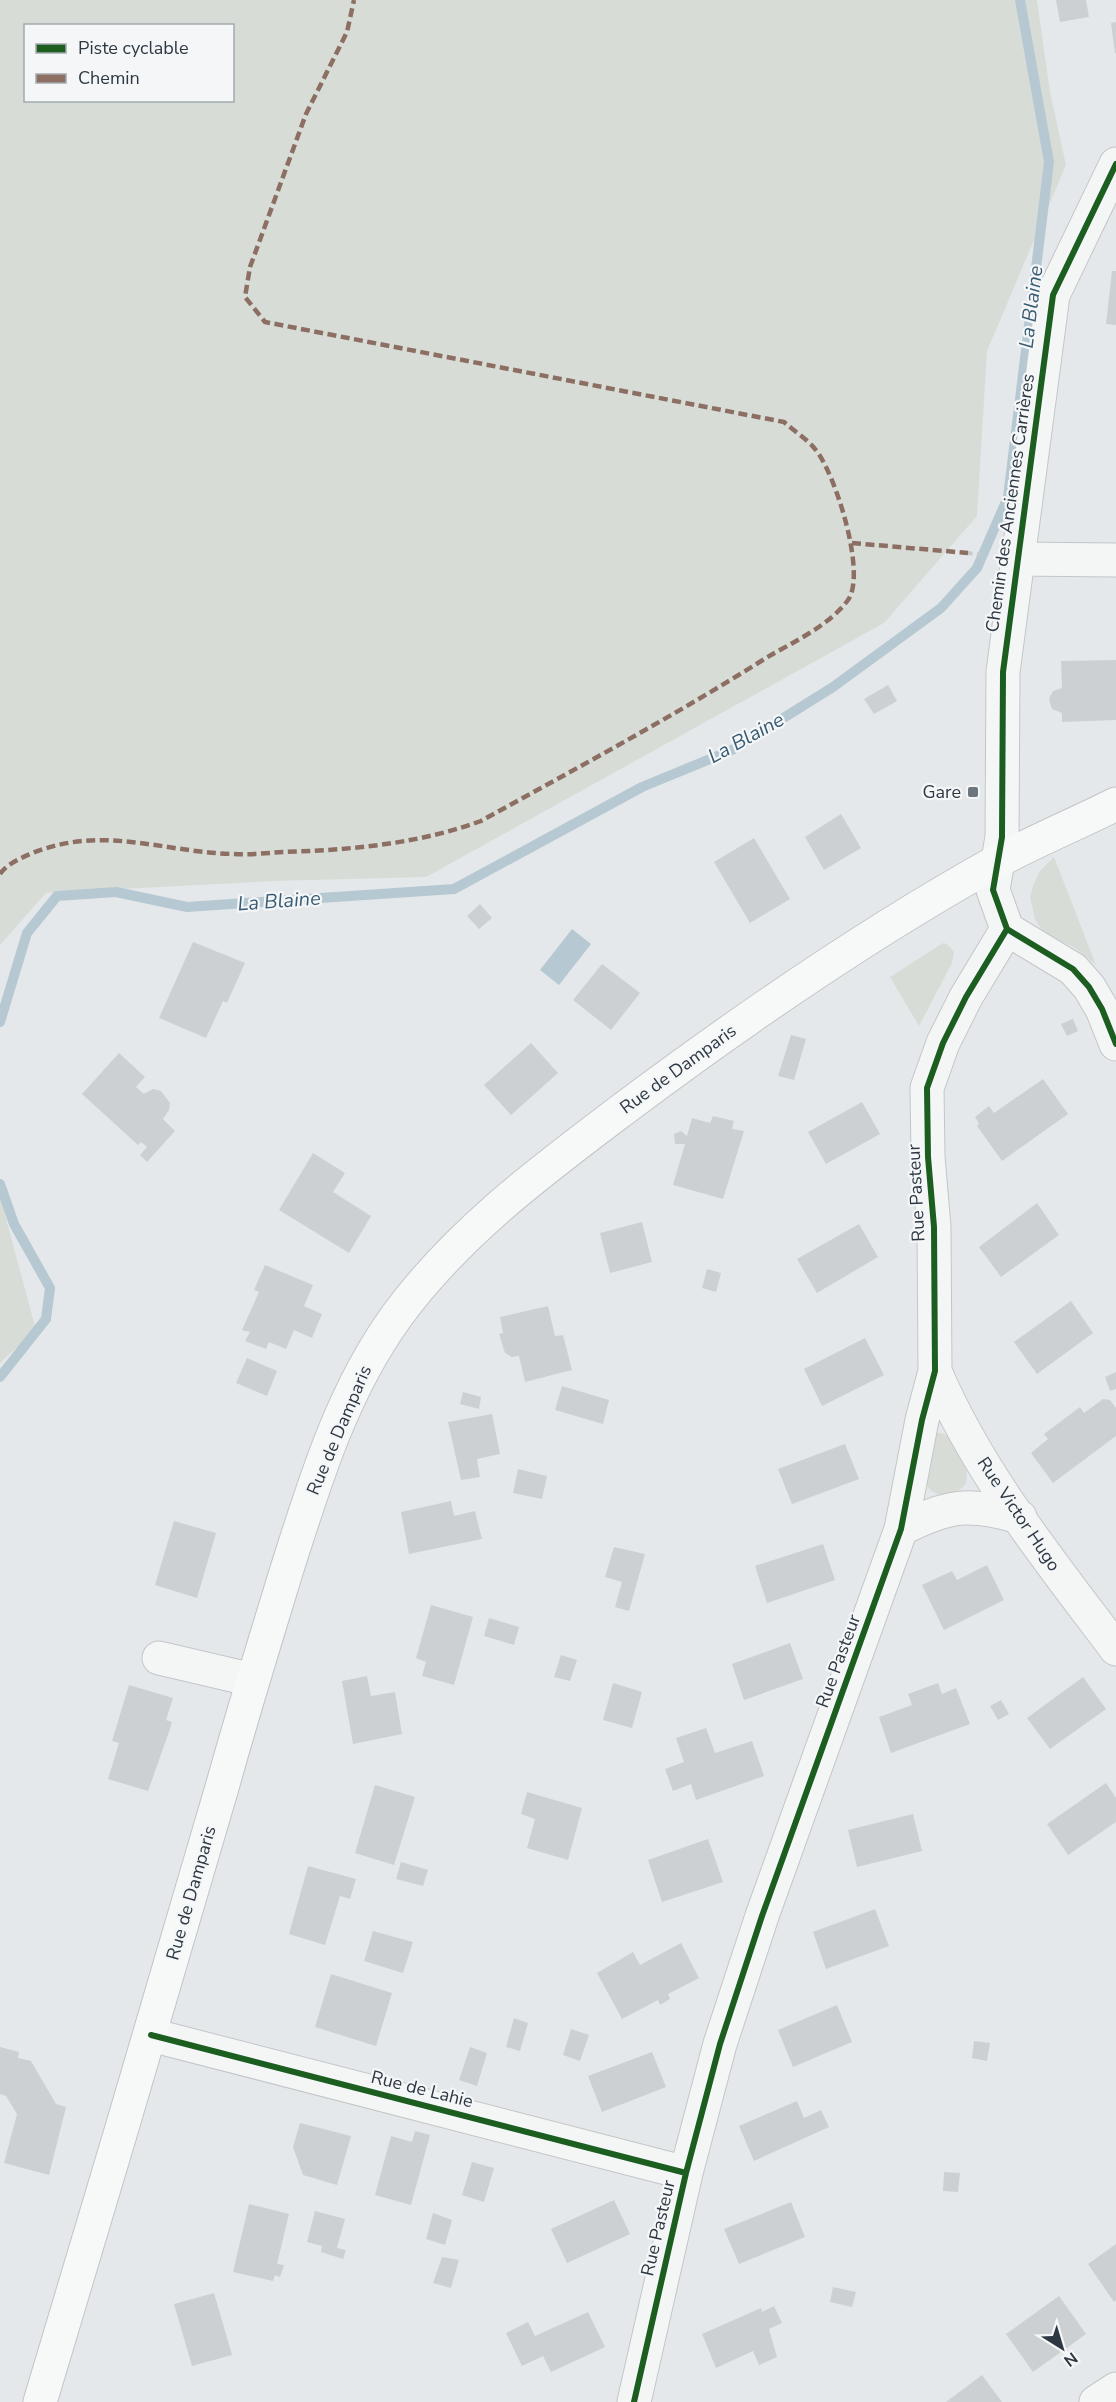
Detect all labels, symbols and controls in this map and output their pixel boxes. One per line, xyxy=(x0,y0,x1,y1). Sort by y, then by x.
legend xyxy=(24,24,234,102)
text: Piste cyclable xyxy=(78,36,189,60)
text: Chemin xyxy=(78,66,140,90)
water label: La Blaine xyxy=(1013,264,1050,350)
street label: Chemin des Anciennes Carrières xyxy=(980,372,1040,634)
water label: La Blaine xyxy=(703,706,789,770)
place label: Gare xyxy=(922,780,961,804)
marker: Gare xyxy=(966,785,980,799)
water label: La Blaine xyxy=(237,885,322,917)
street label: Rue de Damparis xyxy=(615,1019,741,1119)
street label: Rue Pasteur xyxy=(901,1143,931,1242)
street label: Rue de Damparis xyxy=(301,1361,377,1499)
street label: Rue Victor Hugo xyxy=(972,1452,1066,1576)
street label: Rue Pasteur xyxy=(810,1610,866,1711)
street label: Rue de Damparis xyxy=(160,1823,222,1963)
street label: Rue de Lahie xyxy=(368,2065,476,2113)
street label: Rue Pasteur xyxy=(635,2177,681,2278)
north arrow xyxy=(1032,2318,1092,2378)
text: N xyxy=(1059,2347,1082,2372)

